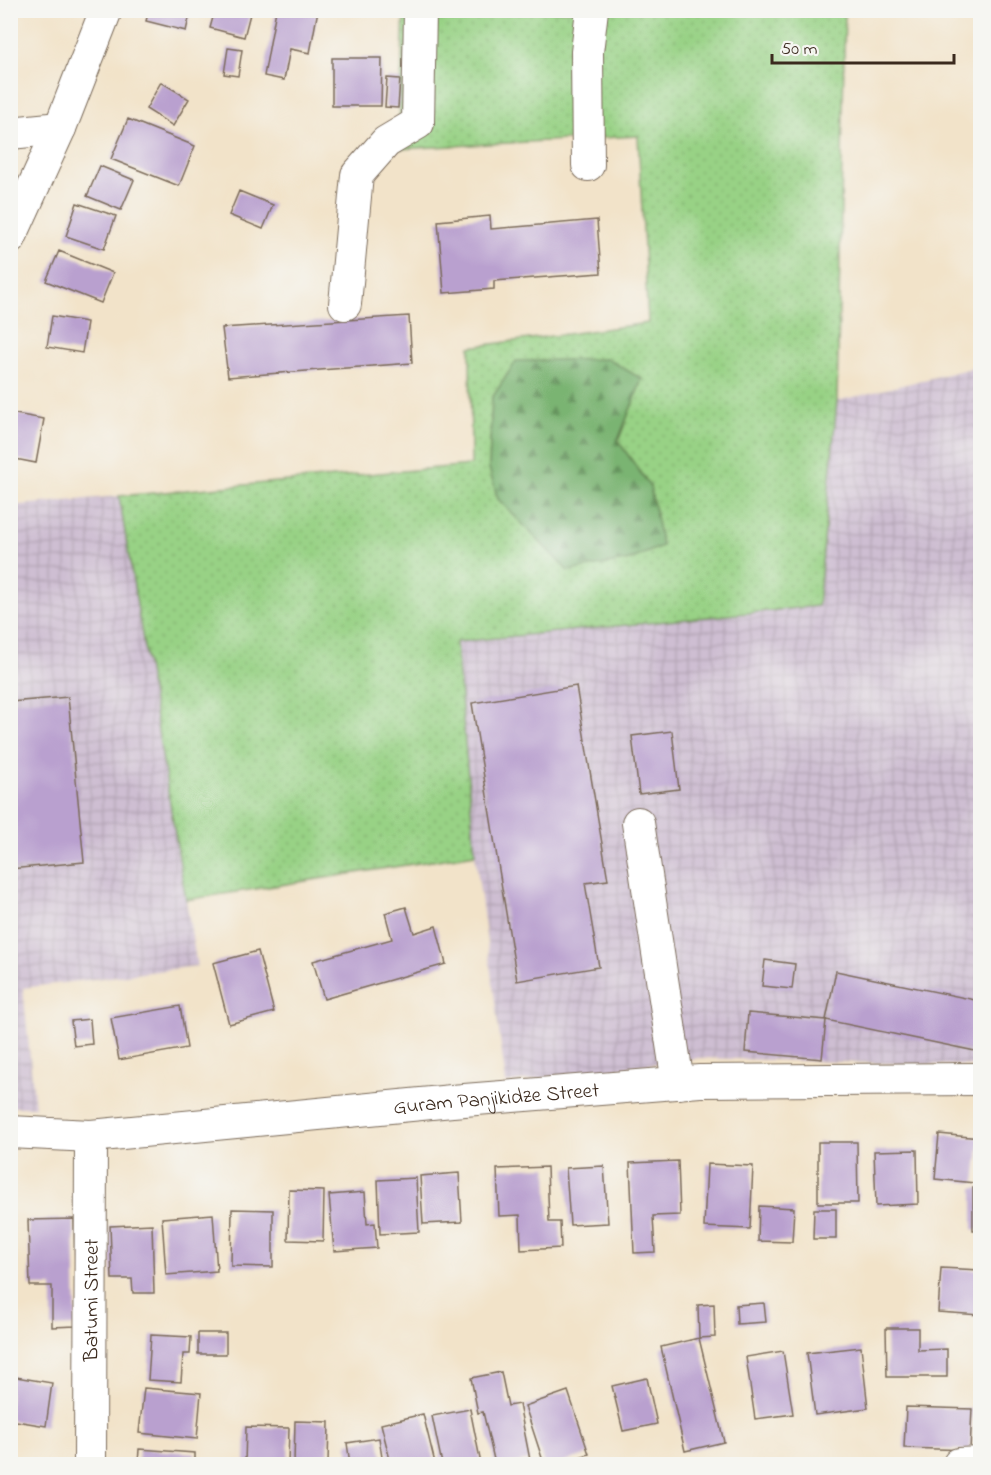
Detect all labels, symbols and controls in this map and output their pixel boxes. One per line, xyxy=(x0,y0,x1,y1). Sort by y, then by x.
scale bar xyxy=(772,27,954,65)
text: 50 m xyxy=(781,37,818,63)
street label: Guram Panjikidze Street xyxy=(392,1076,600,1124)
street label: Batumi Street xyxy=(77,1239,108,1362)

